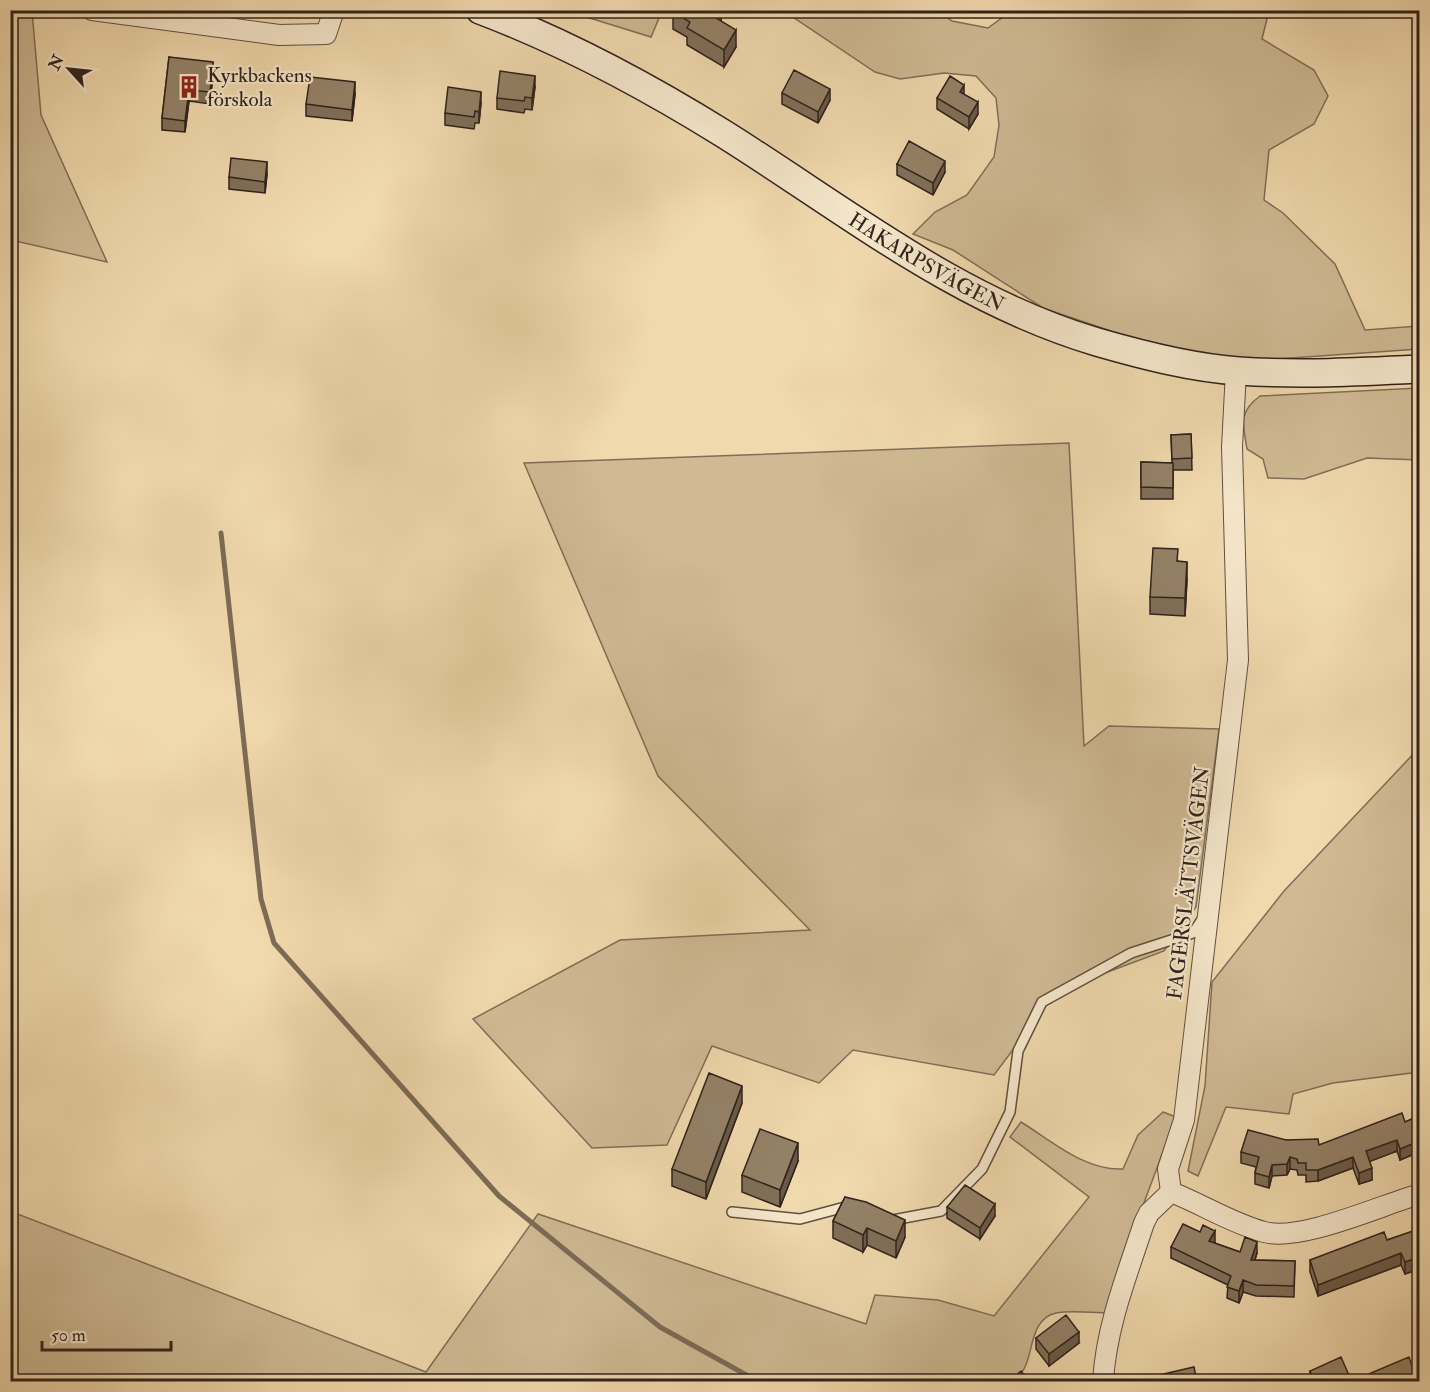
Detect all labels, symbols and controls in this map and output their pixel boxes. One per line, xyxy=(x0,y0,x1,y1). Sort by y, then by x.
north arrow xyxy=(39,39,99,99)
text: N xyxy=(44,51,69,74)
place label: Kyrkbackens förskola xyxy=(207,62,312,113)
building icon: Kyrkbackens förskola xyxy=(176,74,202,100)
street label: HAKARPSVÄGEN xyxy=(843,207,1009,318)
street label: FAGERSLÄTTSVÄGEN xyxy=(1161,765,1216,1001)
scale bar xyxy=(42,1314,171,1352)
text: 50 m xyxy=(51,1324,86,1347)

